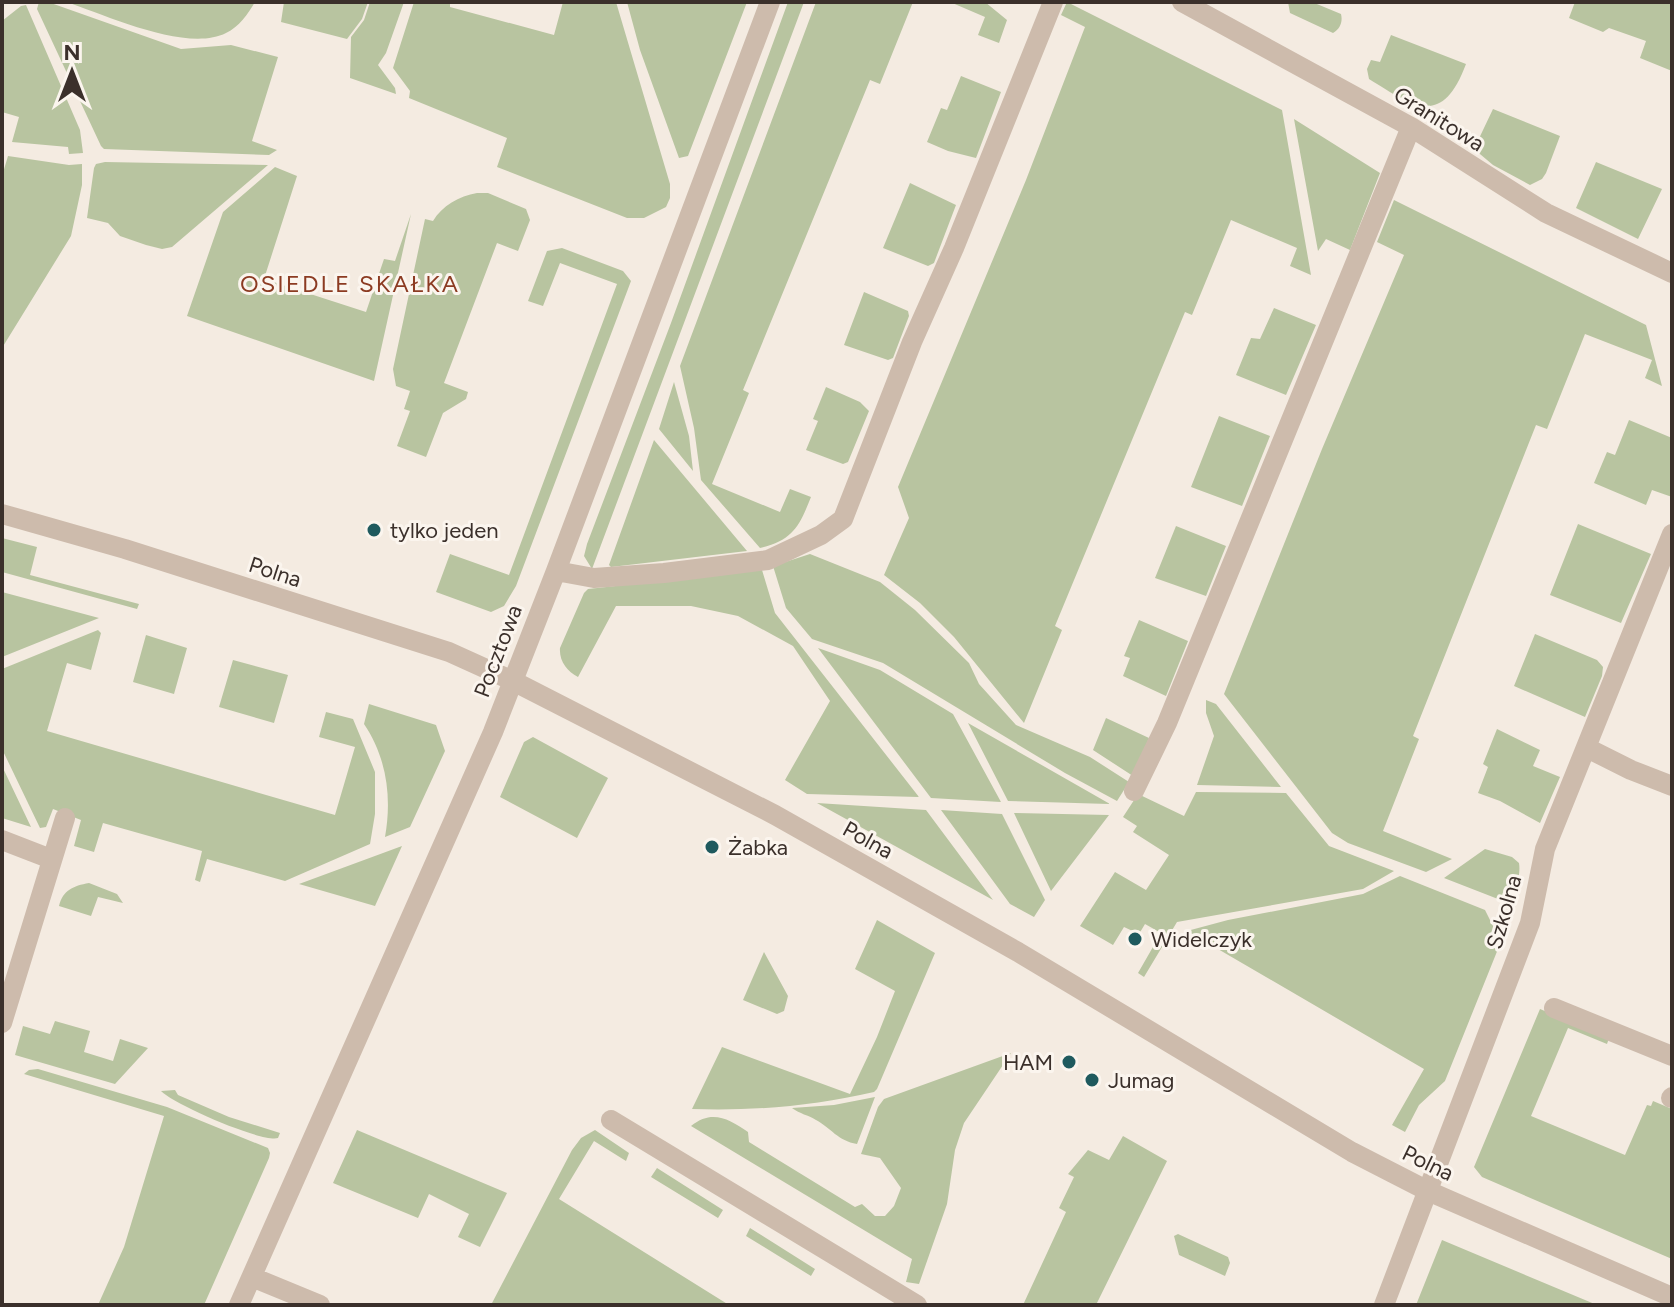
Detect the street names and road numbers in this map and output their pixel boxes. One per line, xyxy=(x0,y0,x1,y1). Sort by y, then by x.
street label: Granitowa xyxy=(1389,81,1489,157)
street label: Polna xyxy=(245,551,305,593)
street label: Pocztowa xyxy=(468,601,528,701)
street label: Polna xyxy=(838,815,898,865)
street label: Szkolna xyxy=(1481,872,1527,952)
street label: Polna xyxy=(1398,1139,1458,1187)

